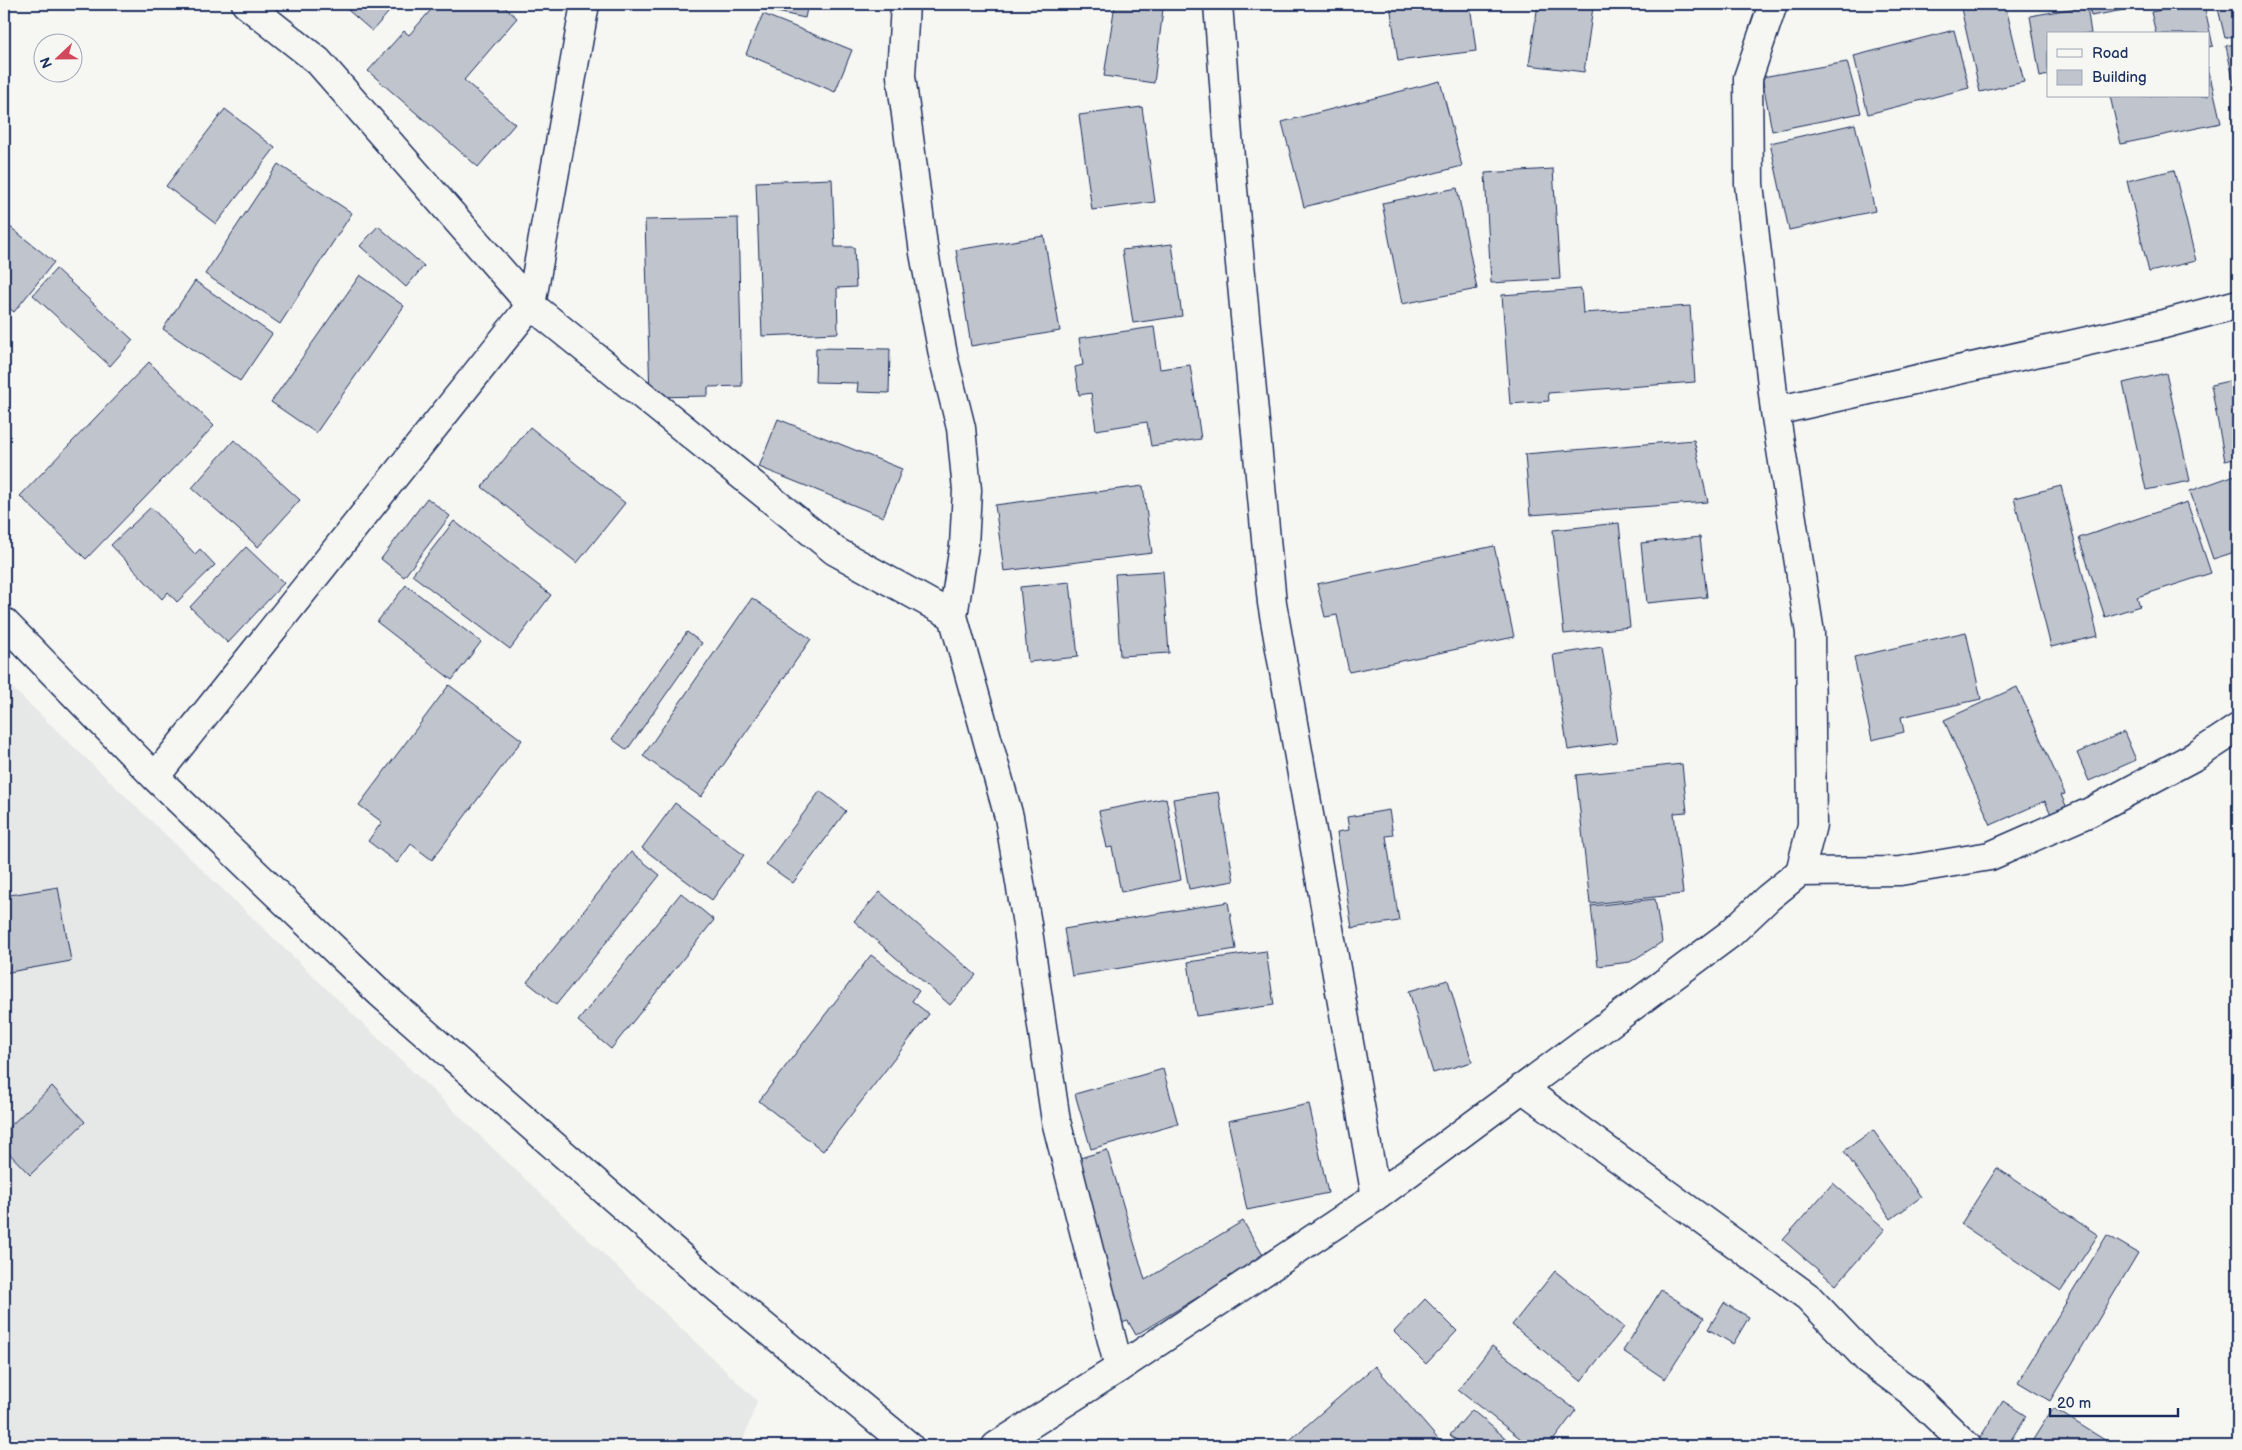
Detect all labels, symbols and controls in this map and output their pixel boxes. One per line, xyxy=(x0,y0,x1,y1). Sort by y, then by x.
north arrow xyxy=(32,32,82,82)
legend xyxy=(2047,32,2210,98)
text: Road xyxy=(2092,44,2128,63)
text: N xyxy=(37,55,56,71)
text: Building xyxy=(2092,68,2147,87)
scale bar xyxy=(2050,1385,2177,1417)
text: 20 m xyxy=(2057,1394,2091,1413)

